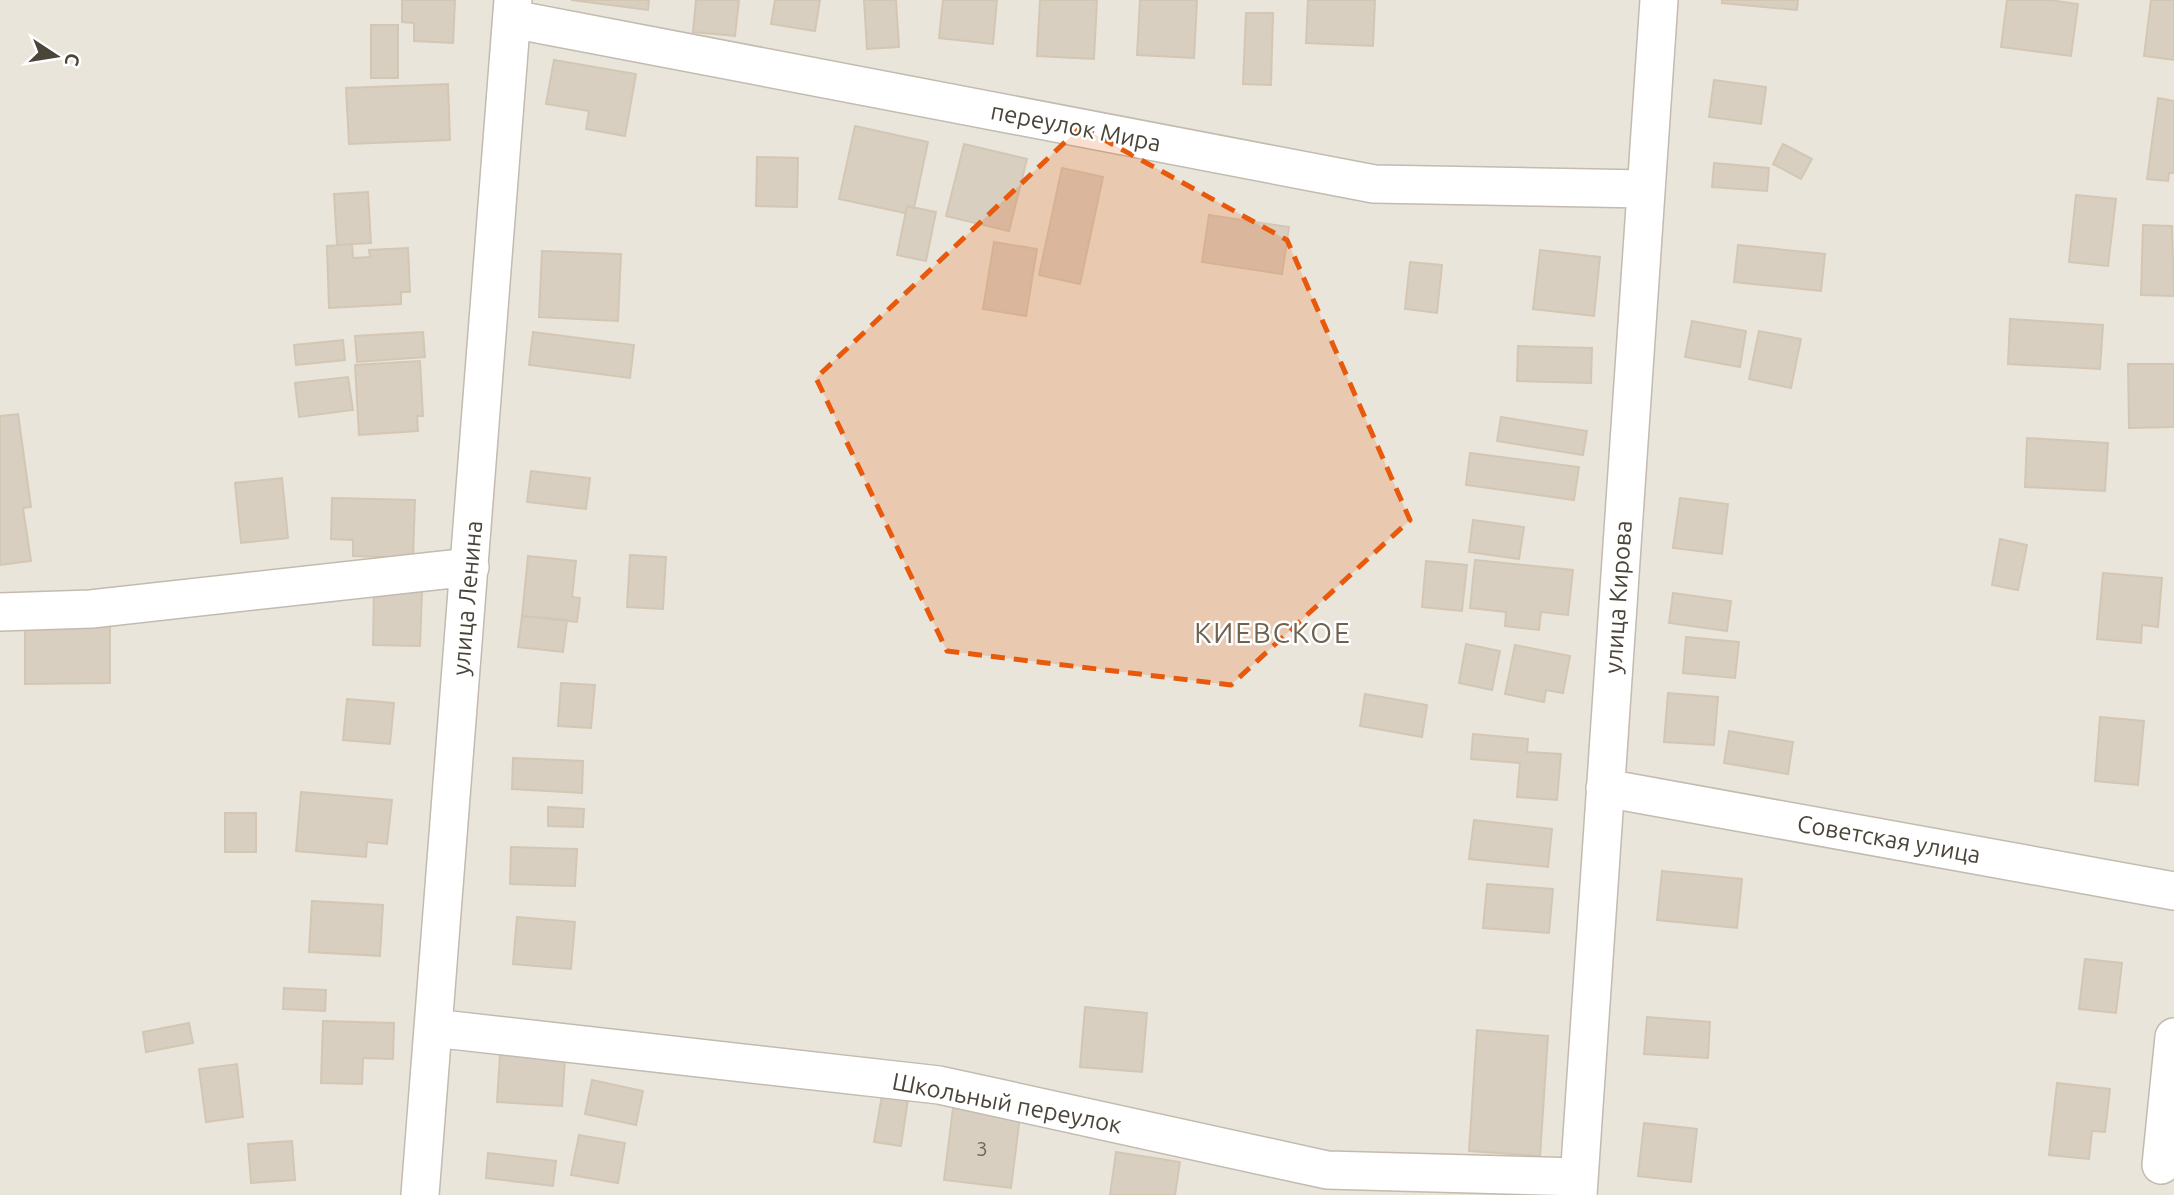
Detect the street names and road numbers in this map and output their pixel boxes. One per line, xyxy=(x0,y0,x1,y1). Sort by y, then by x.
street label: переулок Мира xyxy=(989,97,1163,157)
street label: улица Ленина xyxy=(447,519,487,677)
street label: улица Кирова xyxy=(1599,519,1637,675)
street label: Советская улица xyxy=(1795,810,1983,868)
street label: Школьный переулок xyxy=(890,1067,1124,1139)

